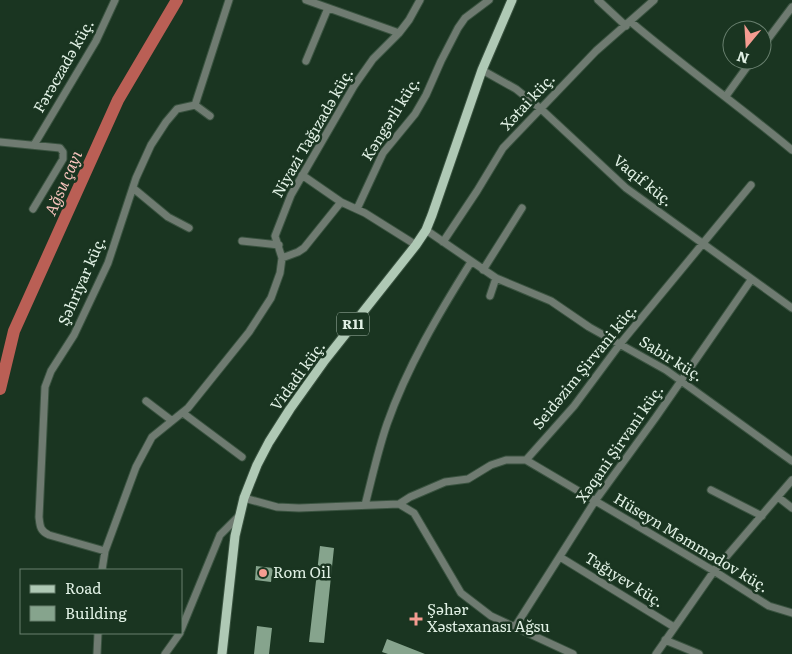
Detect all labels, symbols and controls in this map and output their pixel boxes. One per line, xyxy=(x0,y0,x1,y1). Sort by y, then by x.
street label: Fərəczadə küç. xyxy=(27,14,99,116)
north arrow xyxy=(722,20,772,70)
text: N xyxy=(734,47,751,70)
street label: Niyazi Tağızadə küç. xyxy=(265,63,358,201)
street label: Xətai küç. xyxy=(494,67,560,135)
street label: Kəngərli küç. xyxy=(355,72,425,165)
water label: Ağsu çayı xyxy=(37,146,87,219)
street label: Vaqif küç. xyxy=(609,148,679,211)
street label: Şəhriyar küç. xyxy=(51,232,111,329)
street label: Seidəzim Şirvani küç. xyxy=(526,299,642,434)
road number: R11 xyxy=(337,312,369,336)
street label: Sabir küç. xyxy=(635,329,708,386)
street label: Vidadi küç. xyxy=(264,336,330,415)
street label: Xəqani Şirvani küç. xyxy=(569,379,668,507)
street label: Hüseyn Məmmədov küç. xyxy=(610,486,774,597)
street label: Tağıyev küç. xyxy=(581,545,669,612)
place label: Rom Oil xyxy=(273,560,331,583)
marker: Rom Oil xyxy=(257,567,269,579)
legend xyxy=(20,569,182,634)
text: Road xyxy=(65,576,101,599)
place label: Şəhər Xəstəxanası Ağsu xyxy=(427,597,550,637)
text: Building xyxy=(65,601,127,624)
marker: Şəhər Xəstəxanası Ağsu xyxy=(409,612,423,626)

